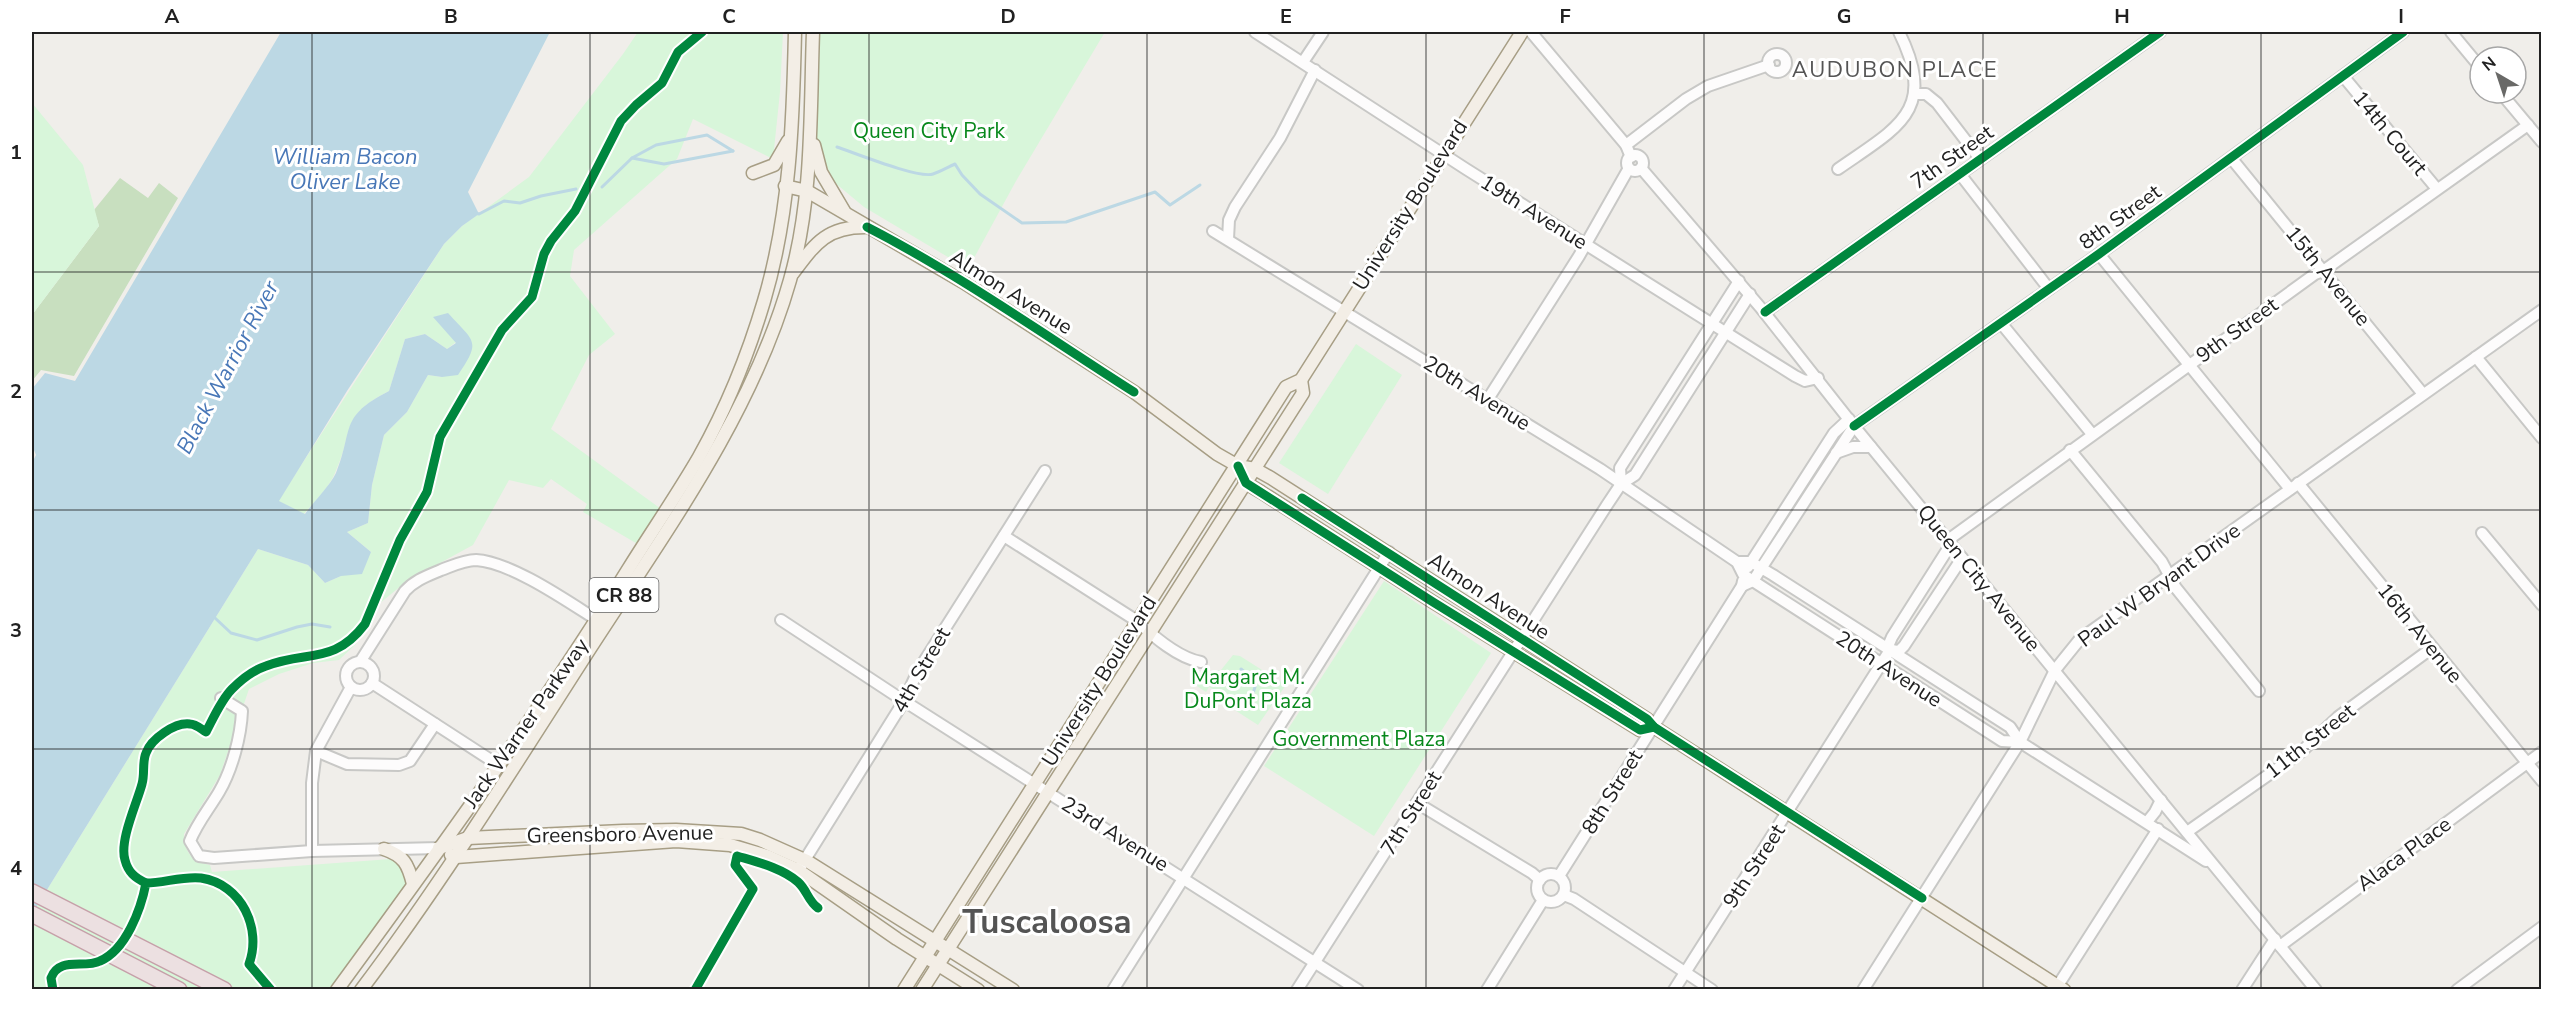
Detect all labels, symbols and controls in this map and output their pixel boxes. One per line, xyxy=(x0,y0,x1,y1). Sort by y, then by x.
text: A xyxy=(165,3,180,30)
text: B xyxy=(444,3,458,30)
text: C xyxy=(722,3,736,30)
text: D xyxy=(1000,3,1016,30)
text: E xyxy=(1280,3,1292,30)
text: F xyxy=(1559,3,1571,30)
text: G xyxy=(1837,3,1851,30)
text: H xyxy=(2114,3,2130,30)
text: I xyxy=(2398,3,2404,30)
north arrow xyxy=(2468,45,2528,105)
text: N xyxy=(2478,52,2501,76)
district label: AUDUBON PLACE xyxy=(1792,55,1998,85)
street label: 14th Court xyxy=(2346,85,2434,182)
street label: University Boulevard xyxy=(1346,114,1474,296)
park label: Queen City Park xyxy=(853,117,1006,145)
street label: 7th Street xyxy=(1905,118,1999,196)
text: 1 xyxy=(10,139,22,166)
water label: William Bacon Oliver Lake xyxy=(273,142,417,197)
street label: 19th Avenue xyxy=(1475,168,1593,256)
street label: 8th Street xyxy=(2074,178,2167,256)
street label: 15th Avenue xyxy=(2279,220,2377,332)
street label: Almon Avenue xyxy=(944,243,1078,341)
water label: Black Warrior River xyxy=(170,275,287,459)
street label: 9th Street xyxy=(2191,291,2284,369)
street label: 20th Avenue xyxy=(1418,349,1536,437)
text: 2 xyxy=(10,378,22,405)
street label: Queen City Avenue xyxy=(1911,499,2047,657)
street label: Paul W Bryant Drive xyxy=(2072,517,2246,653)
street label: Almon Avenue xyxy=(1423,546,1555,646)
street label: 16th Avenue xyxy=(2371,577,2469,689)
road number: CR 88 xyxy=(590,578,658,612)
street label: University Boulevard xyxy=(1035,590,1163,772)
text: 3 xyxy=(10,617,22,644)
street label: 4th Street xyxy=(885,621,957,718)
street label: 20th Avenue xyxy=(1830,624,1948,714)
street label: Jack Warner Parkway xyxy=(456,632,595,814)
park label: Margaret M. DuPont Plaza xyxy=(1184,663,1312,715)
street label: 11th Street xyxy=(2259,697,2361,785)
park label: Government Plaza xyxy=(1272,725,1446,753)
street label: 8th Street xyxy=(1575,744,1649,840)
street label: 7th Street xyxy=(1374,765,1448,861)
street label: 23rd Avenue xyxy=(1056,790,1174,878)
street label: Alaca Place xyxy=(2351,810,2457,898)
street label: Greensboro Avenue xyxy=(526,818,714,850)
street label: 9th Street xyxy=(1717,818,1792,913)
text: 4 xyxy=(10,855,22,882)
district label: Tuscaloosa xyxy=(962,900,1132,945)

